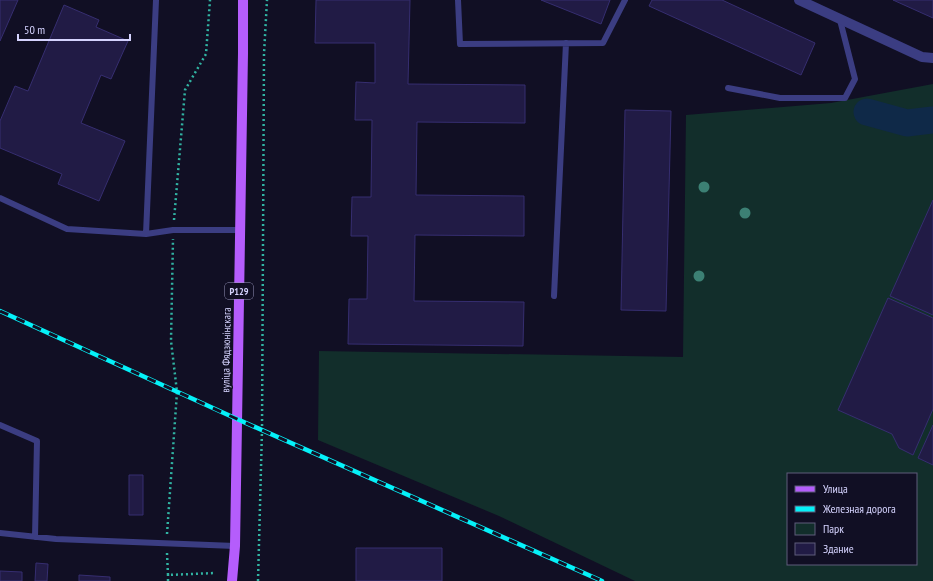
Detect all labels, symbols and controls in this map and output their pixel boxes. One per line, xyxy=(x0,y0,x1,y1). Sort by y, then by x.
scale bar xyxy=(18,16,130,42)
text: 50 m xyxy=(24,22,45,37)
road number: Р129 xyxy=(225,283,253,299)
street label: вуліца Фядзюнінскага xyxy=(218,307,234,393)
legend xyxy=(787,473,917,565)
text: Улица xyxy=(823,481,848,496)
text: Железная дорога xyxy=(822,501,896,516)
text: Парк xyxy=(823,521,844,536)
text: Здание xyxy=(823,541,854,556)

